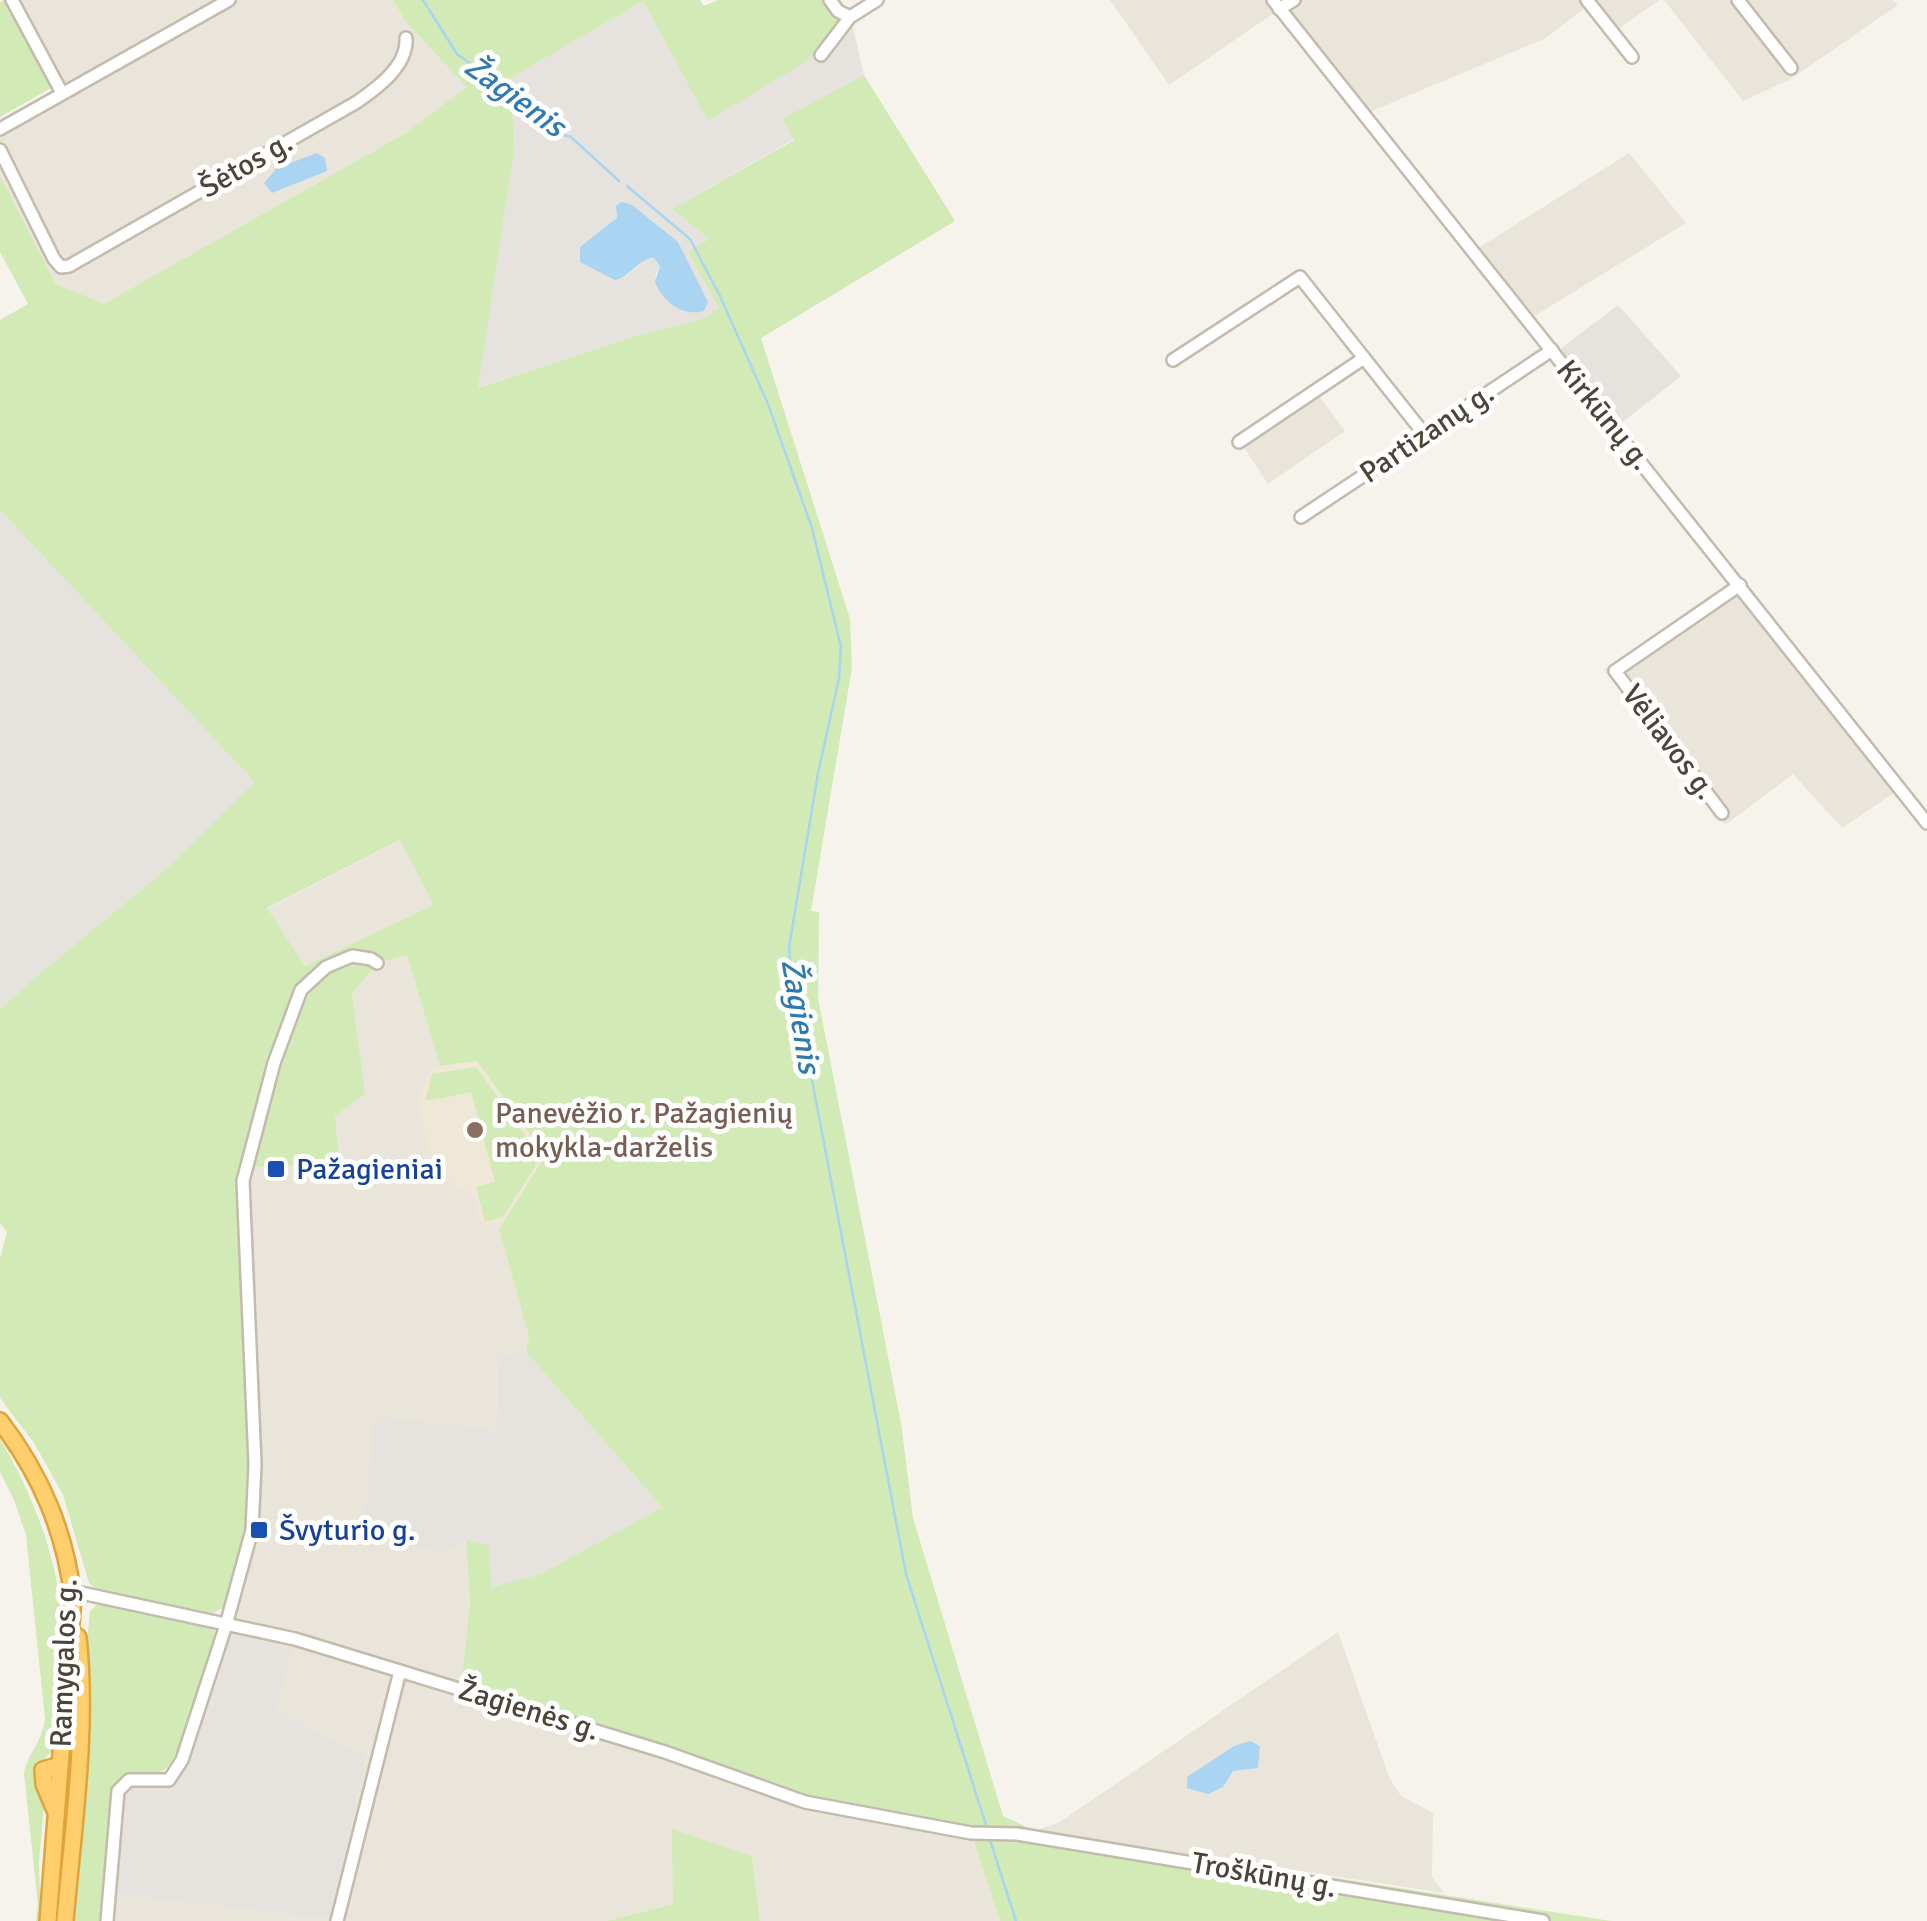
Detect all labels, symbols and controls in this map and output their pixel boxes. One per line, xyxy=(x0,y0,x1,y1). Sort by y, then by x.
water label: Žagienis xyxy=(457,46,575,147)
street label: Šėtos g. xyxy=(193,124,299,206)
street label: Kirkūnų g. xyxy=(1548,352,1660,478)
street label: Partizanų g. xyxy=(1353,375,1501,491)
street label: Vėliavos g. xyxy=(1614,677,1724,807)
water label: Žagienis xyxy=(773,956,830,1079)
place label: Panevėžio r. Pažagienių mokykla-darželis xyxy=(495,1095,793,1166)
marker: Panevėžio r. Pažagienių mokykla-darželis xyxy=(464,1119,486,1141)
place label: Pažagieniai xyxy=(296,1151,443,1188)
marker: Pažagieniai xyxy=(265,1158,287,1180)
place label: Švyturio g. xyxy=(279,1512,416,1549)
marker: Švyturio g. xyxy=(248,1519,270,1541)
street label: Ramygalos g. xyxy=(43,1578,85,1748)
street label: Žagienės g. xyxy=(454,1671,604,1749)
street label: Troškūnų g. xyxy=(1189,1844,1339,1906)

